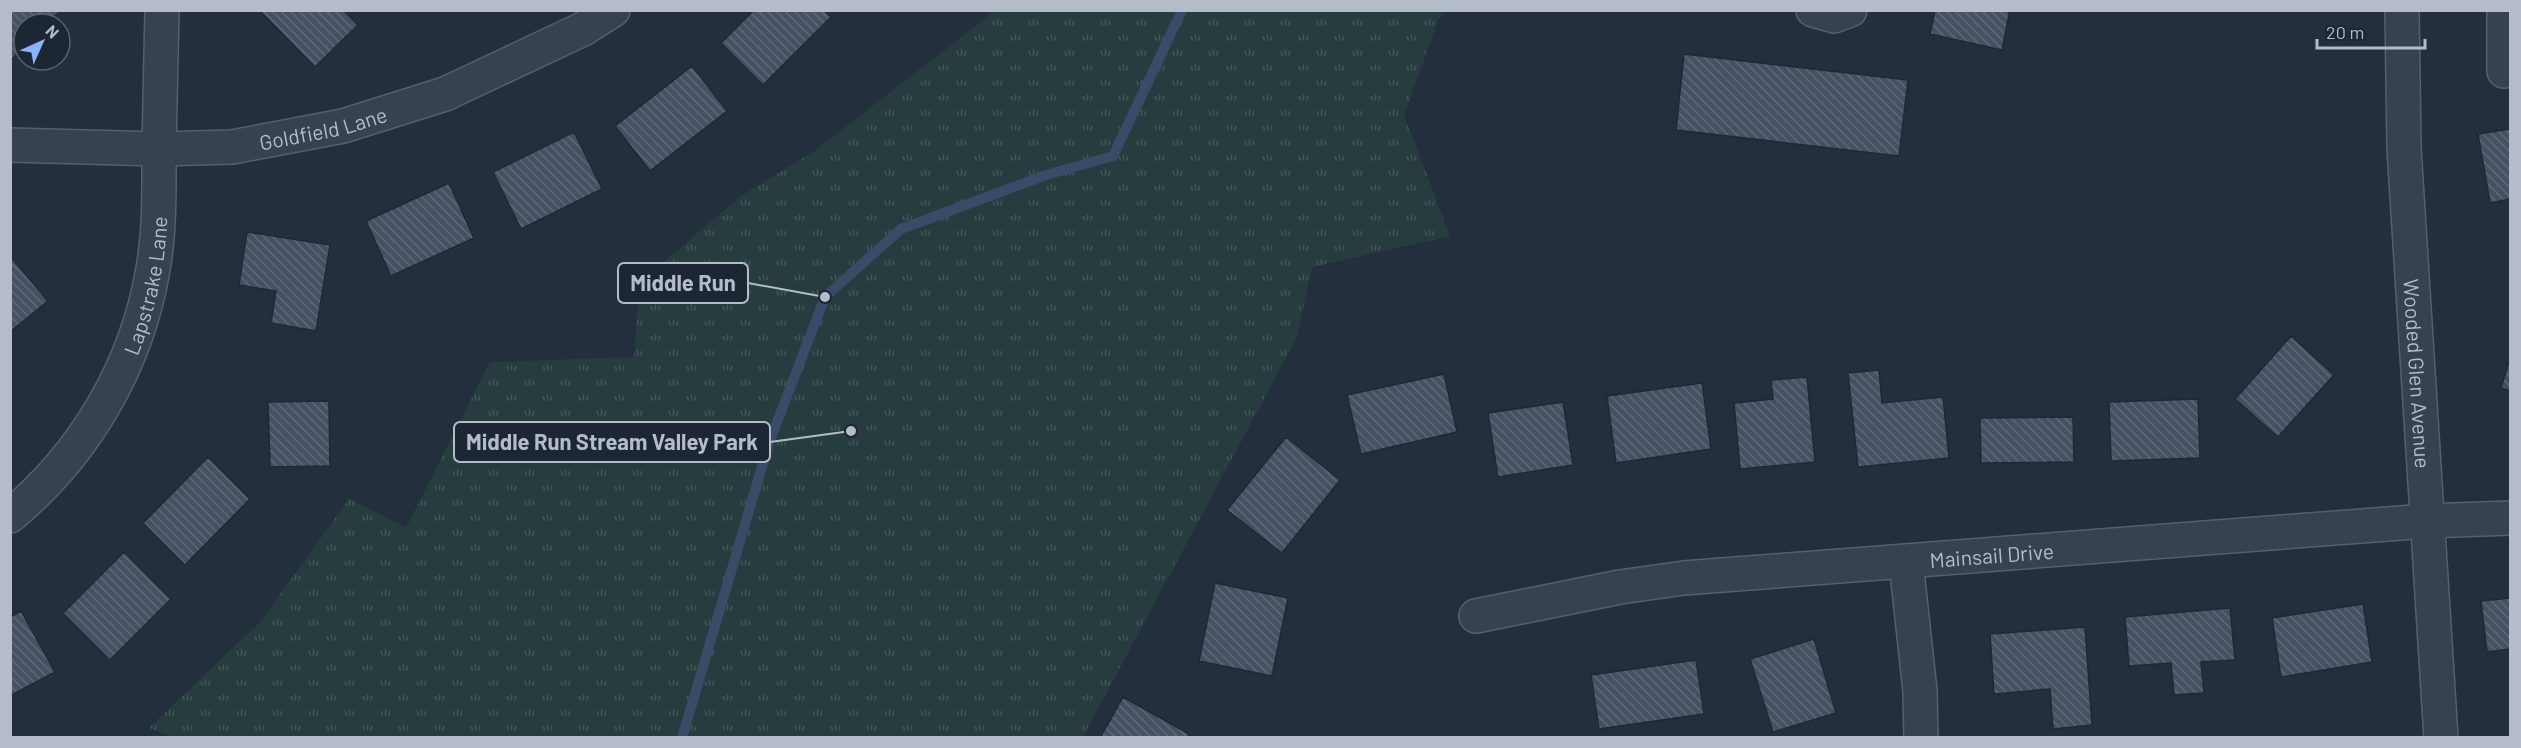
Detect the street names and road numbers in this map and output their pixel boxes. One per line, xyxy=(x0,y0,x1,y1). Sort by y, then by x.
street label: Goldfield Lane xyxy=(257,101,390,154)
street label: Lapstrake Lane xyxy=(117,216,171,358)
street label: Wooded Glen Avenue xyxy=(2400,278,2437,469)
street label: Mainsail Drive xyxy=(1929,537,2055,572)

